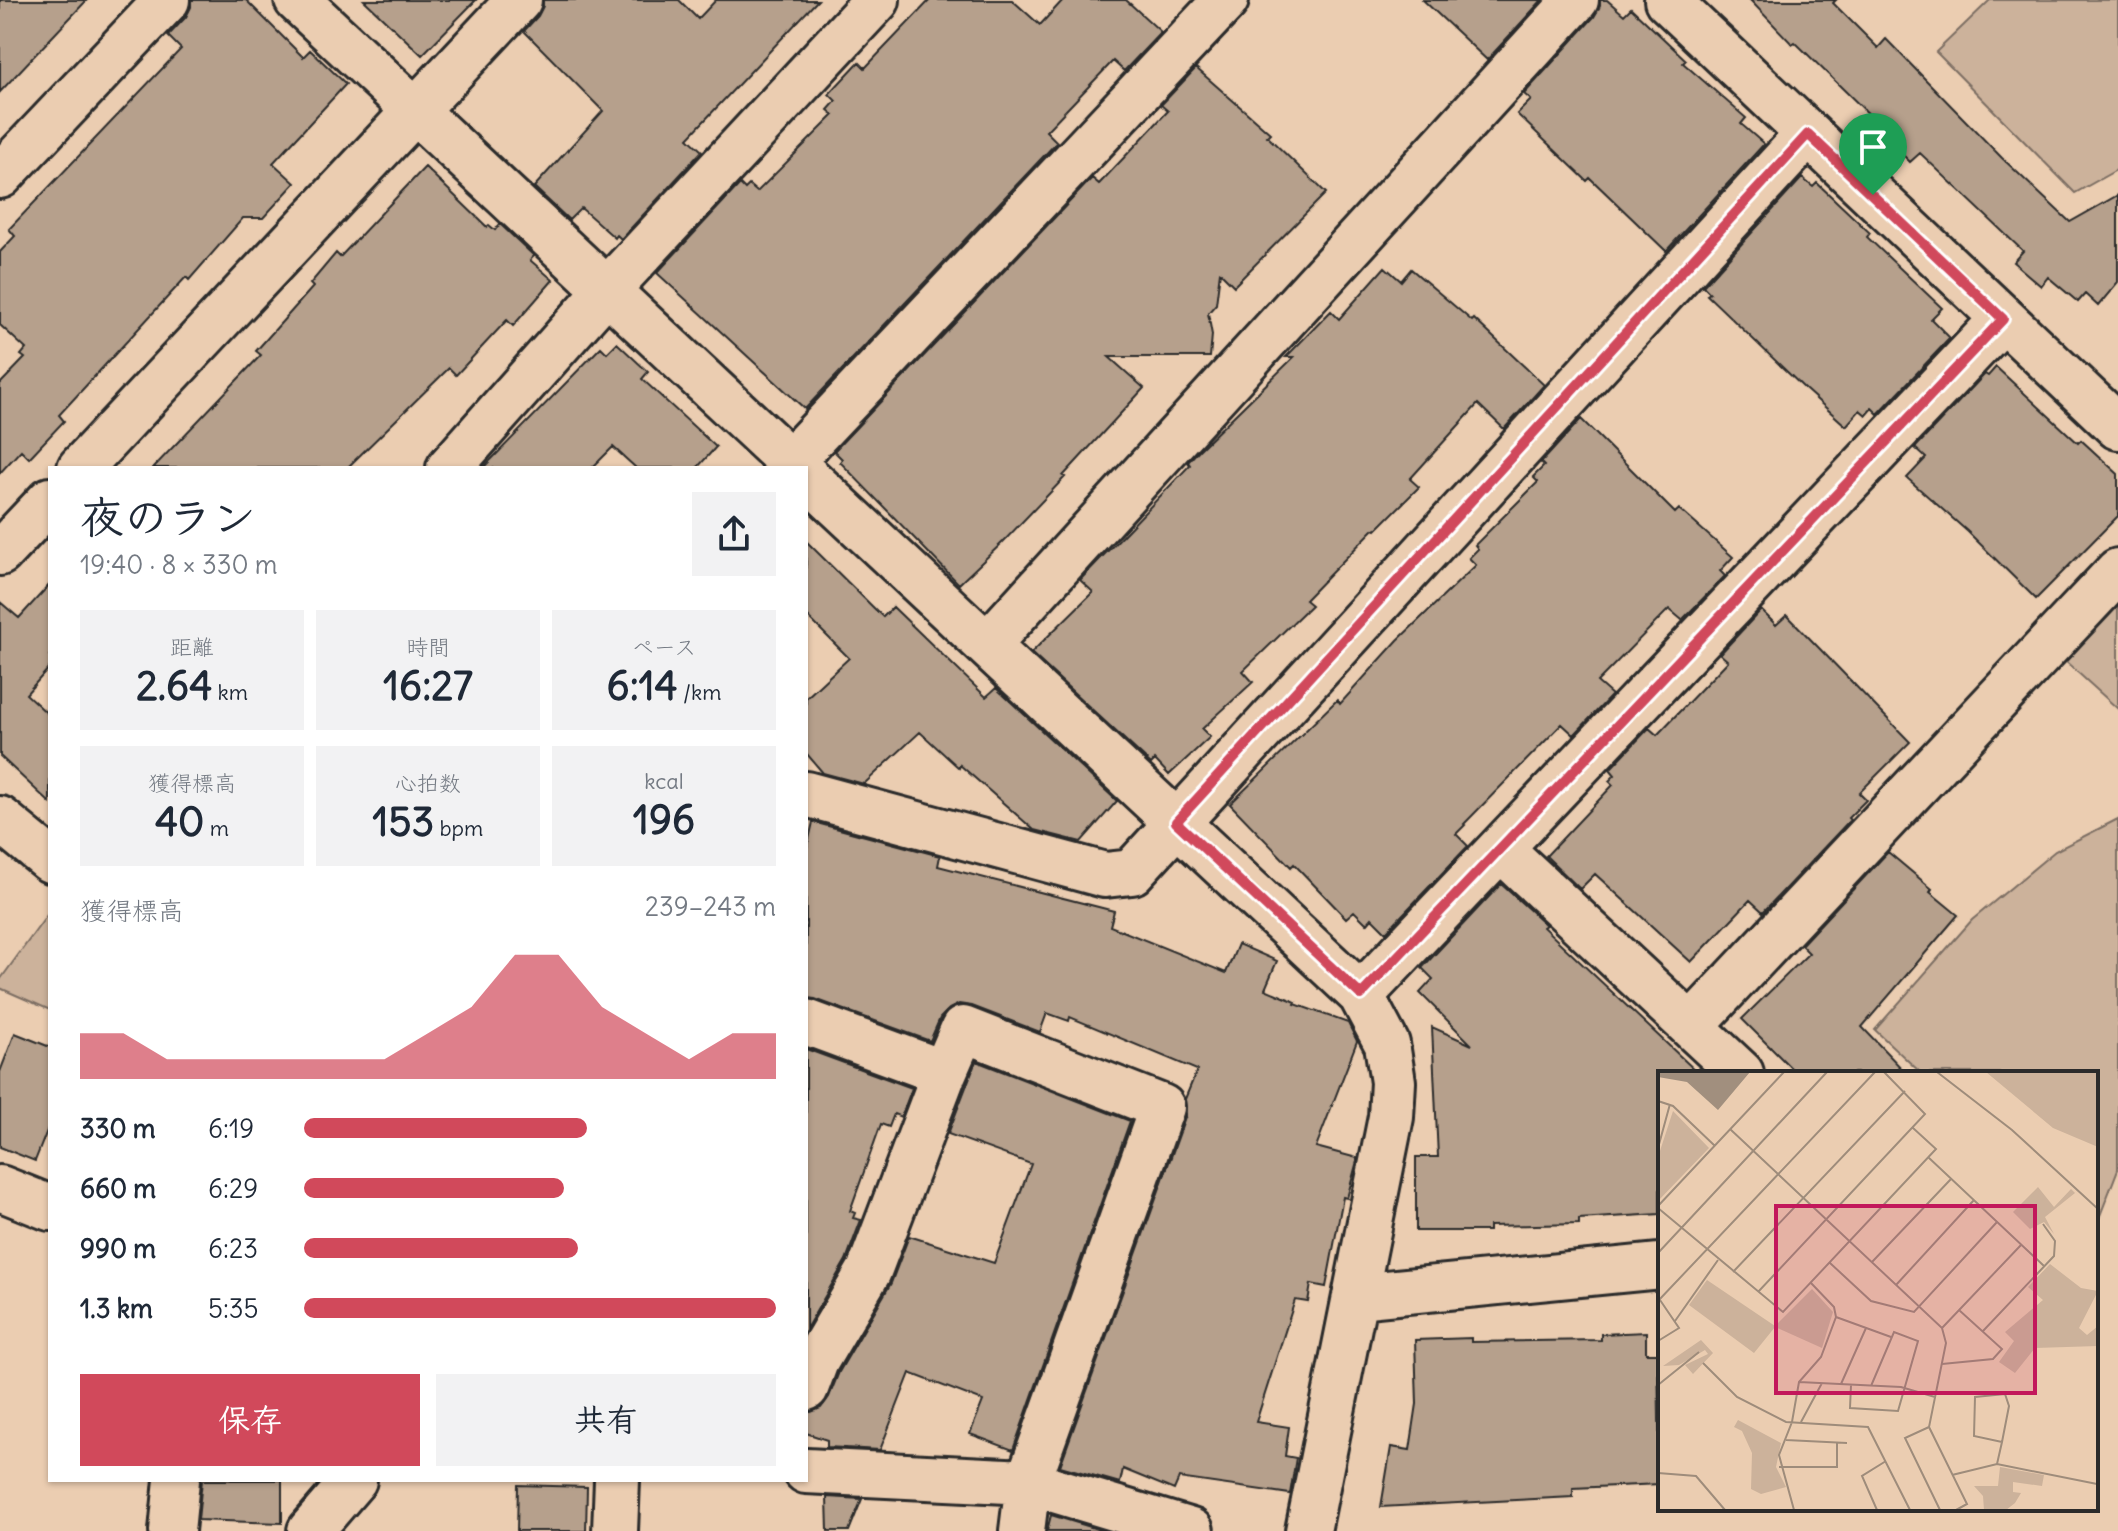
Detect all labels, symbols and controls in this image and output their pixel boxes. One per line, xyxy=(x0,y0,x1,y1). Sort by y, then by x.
pin xyxy=(1839,113,1907,195)
icon: arrive xyxy=(1851,125,1895,169)
text: 夜のラン xyxy=(80,490,256,545)
button: share xyxy=(692,492,776,576)
text: 19:40 · 8 × 330 m xyxy=(80,548,278,581)
text: 距離 xyxy=(170,633,214,661)
text: 時間 xyxy=(406,633,450,661)
text: ペース xyxy=(632,633,696,661)
text: 2.64 xyxy=(136,661,212,711)
text: 16:27 xyxy=(383,661,473,711)
text: 6:14 xyxy=(607,661,678,711)
text: km xyxy=(212,678,248,706)
text: /km xyxy=(678,678,721,706)
text: kcal xyxy=(644,767,684,795)
text: 獲得標高 xyxy=(148,769,236,797)
text: 心拍数 xyxy=(395,769,461,797)
text: 196 xyxy=(633,795,695,845)
text: 40 xyxy=(155,797,204,847)
text: 153 xyxy=(373,797,434,847)
text: m xyxy=(204,814,229,842)
text: bpm xyxy=(434,814,483,842)
text: 239–243 m xyxy=(645,890,776,923)
text: 獲得標高 xyxy=(80,894,184,927)
inset map xyxy=(1658,1071,2098,1511)
text: 330 m xyxy=(80,1112,156,1145)
text: 6:19 xyxy=(208,1112,254,1145)
text: 660 m xyxy=(80,1172,156,1205)
text: 6:29 xyxy=(208,1172,258,1205)
text: 990 m xyxy=(80,1232,156,1265)
text: 6:23 xyxy=(208,1232,258,1265)
text: 1.3 km xyxy=(80,1292,153,1325)
text: 5:35 xyxy=(208,1292,259,1325)
button: 保存 xyxy=(80,1374,420,1466)
button: 共有 xyxy=(436,1374,776,1466)

